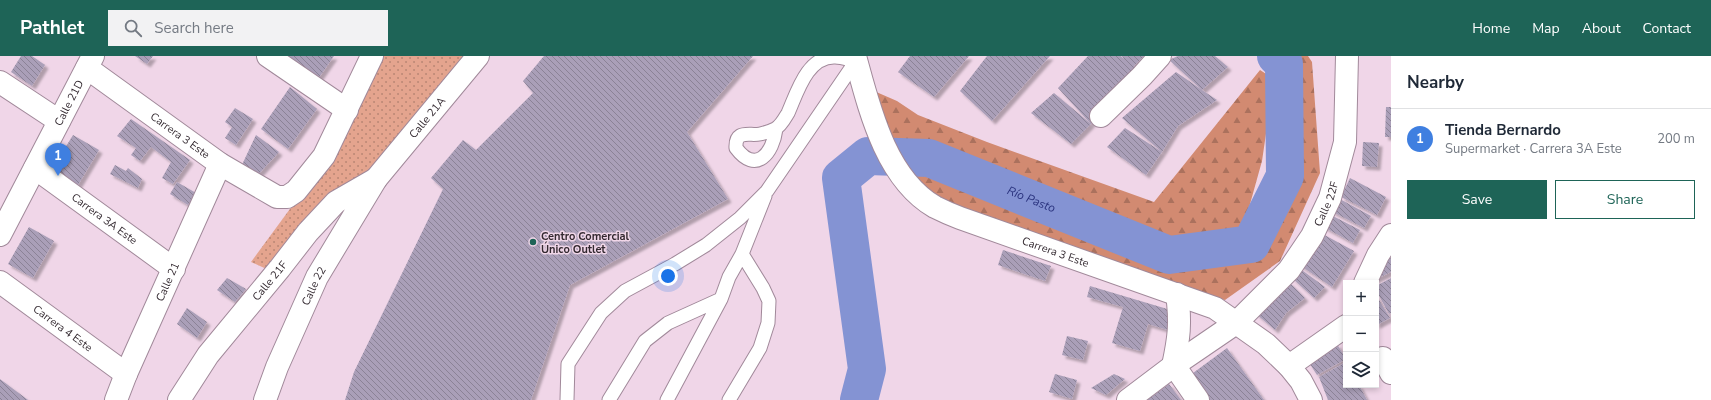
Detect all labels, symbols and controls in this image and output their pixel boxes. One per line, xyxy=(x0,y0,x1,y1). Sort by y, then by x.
search box xyxy=(108,10,388,46)
text: Pathlet xyxy=(20,15,84,41)
icon: search xyxy=(122,17,144,39)
text: Search here xyxy=(154,18,234,38)
text: Home xyxy=(1472,19,1510,38)
text: Map xyxy=(1532,19,1560,38)
text: About xyxy=(1582,19,1621,38)
text: Contact xyxy=(1643,19,1691,38)
text: Nearby xyxy=(1407,71,1464,94)
street label: Calle 21D xyxy=(51,78,87,128)
street label: Calle 21A xyxy=(406,94,449,142)
street label: Carrera 3 Este xyxy=(147,109,213,162)
text: Tienda Bernardo xyxy=(1445,120,1561,140)
text: 1 xyxy=(1416,130,1424,148)
text: 200 m xyxy=(1657,130,1695,148)
text: Supermarket · Carrera 3A Este xyxy=(1445,140,1622,158)
pin: 1 xyxy=(45,143,71,176)
street label: Calle 22F xyxy=(1311,180,1342,229)
button: Save xyxy=(1407,180,1547,219)
button: Share xyxy=(1555,180,1695,219)
water label: Río Pasto xyxy=(1005,182,1058,216)
street label: Carrera 3A Este xyxy=(68,190,140,248)
place label: Centro Comercial Único Outlet xyxy=(541,229,630,257)
street label: Carrera 3 Este xyxy=(1020,233,1091,271)
marker: Centro Comercial Único Outlet xyxy=(528,237,538,247)
street label: Calle 21F xyxy=(249,258,291,304)
street label: Calle 21 xyxy=(152,260,183,304)
street label: Calle 22 xyxy=(298,264,330,308)
your location xyxy=(658,266,678,286)
map controls xyxy=(1343,280,1379,388)
button: + xyxy=(1343,280,1379,316)
street label: Carrera 4 Este xyxy=(30,302,96,355)
button: − xyxy=(1343,316,1379,352)
button: layers xyxy=(1343,352,1379,388)

